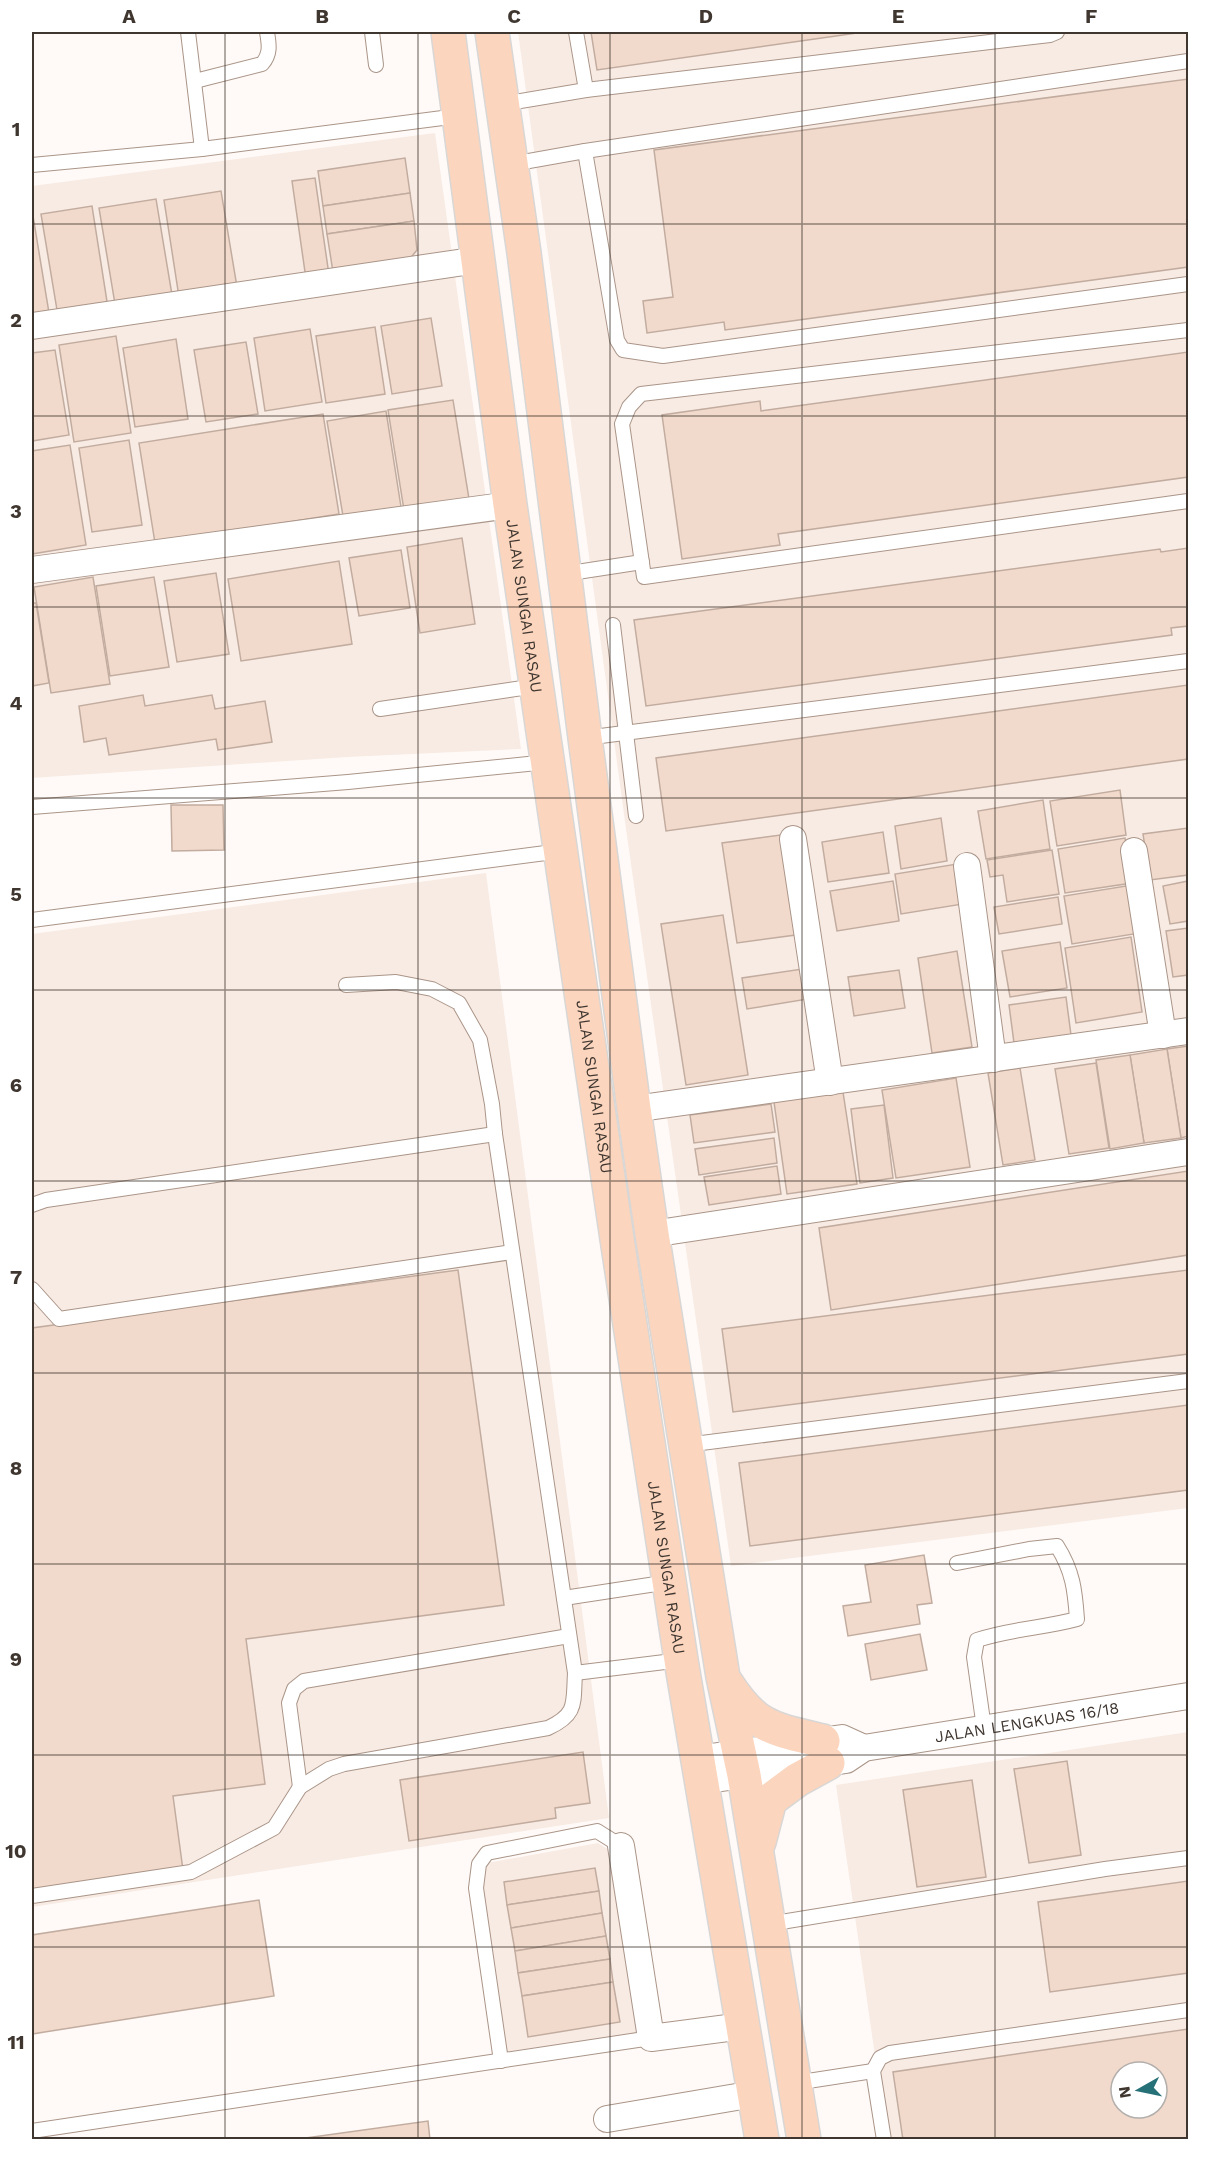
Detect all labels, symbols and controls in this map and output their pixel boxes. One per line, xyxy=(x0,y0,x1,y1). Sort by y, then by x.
text: A xyxy=(122,4,136,28)
text: B xyxy=(315,4,329,28)
text: C xyxy=(507,4,521,28)
text: D xyxy=(699,4,713,28)
text: E xyxy=(892,4,904,28)
text: F xyxy=(1085,4,1097,28)
text: 1 xyxy=(12,117,20,141)
text: 2 xyxy=(10,308,22,332)
text: 3 xyxy=(10,499,22,523)
street label: JALAN SUNGAI RASAU xyxy=(503,518,547,694)
text: 4 xyxy=(10,691,23,715)
text: 5 xyxy=(10,882,22,906)
street label: JALAN SUNGAI RASAU xyxy=(573,999,617,1175)
text: 6 xyxy=(10,1073,22,1097)
text: 7 xyxy=(10,1265,22,1289)
text: 8 xyxy=(10,1456,22,1480)
street label: JALAN SUNGAI RASAU xyxy=(644,1479,689,1655)
text: 9 xyxy=(10,1647,22,1671)
street label: JALAN LENGKUAS 16/18 xyxy=(933,1698,1120,1746)
text: 10 xyxy=(5,1839,27,1863)
text: 11 xyxy=(7,2030,25,2054)
north arrow xyxy=(1109,2060,1169,2120)
text: N xyxy=(1114,2085,1135,2100)

